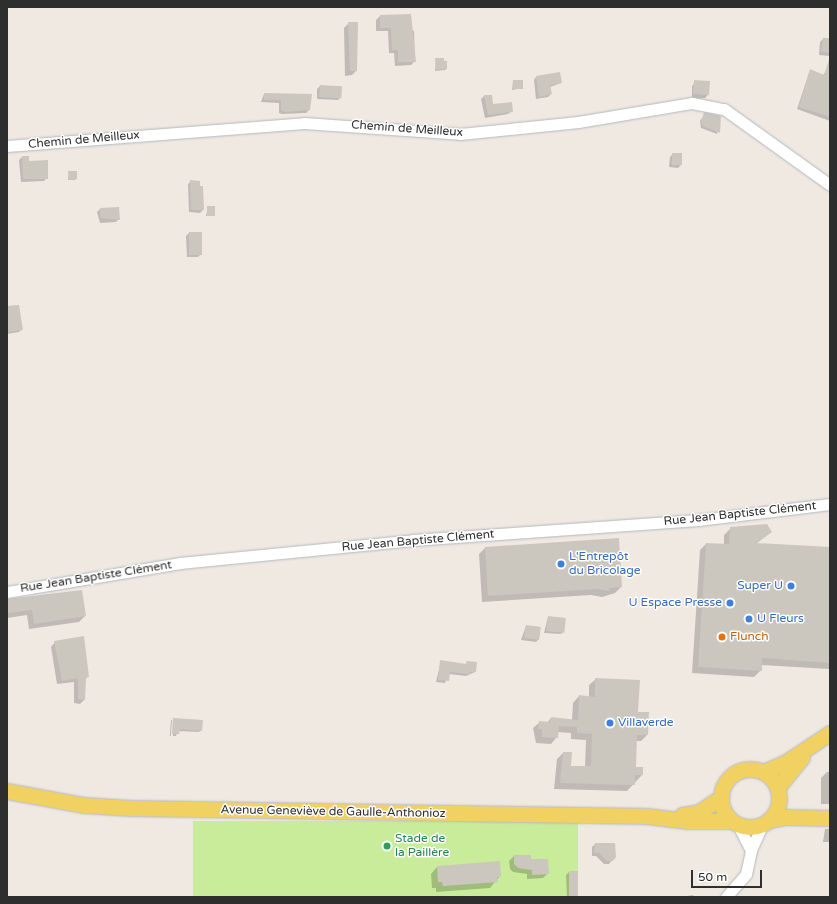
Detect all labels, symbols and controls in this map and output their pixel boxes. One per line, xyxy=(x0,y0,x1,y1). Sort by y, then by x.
street label: Chemin de Meilleux xyxy=(351,118,463,140)
street label: Chemin de Meilleux xyxy=(28,128,140,152)
street label: Rue Jean Baptiste Clément xyxy=(663,499,817,529)
street label: Rue Jean Baptiste Clément xyxy=(341,527,495,555)
place label: L'Entrepôt du Bricolage xyxy=(569,550,641,578)
street label: Rue Jean Baptiste Clément xyxy=(19,558,173,596)
marker: L'Entrepôt du Bricolage xyxy=(556,559,566,569)
place label: Super U xyxy=(737,579,783,593)
marker: Super U xyxy=(786,581,796,591)
place label: U Espace Presse xyxy=(628,596,722,610)
marker: U Espace Presse xyxy=(725,598,735,608)
place label: U Fleurs xyxy=(757,612,804,626)
marker: U Fleurs xyxy=(744,614,754,624)
place label: Flunch xyxy=(730,630,769,644)
marker: Flunch xyxy=(717,632,727,642)
place label: Villaverde xyxy=(618,716,674,730)
marker: Villaverde xyxy=(605,718,615,728)
street label: Avenue Geneviève de Gaulle-Anthonioz xyxy=(220,803,446,821)
place label: Stade de la Paillère xyxy=(395,832,449,860)
marker: Stade de la Paillère xyxy=(382,841,392,851)
scale bar xyxy=(693,862,764,888)
text: 50 m xyxy=(698,870,727,884)

